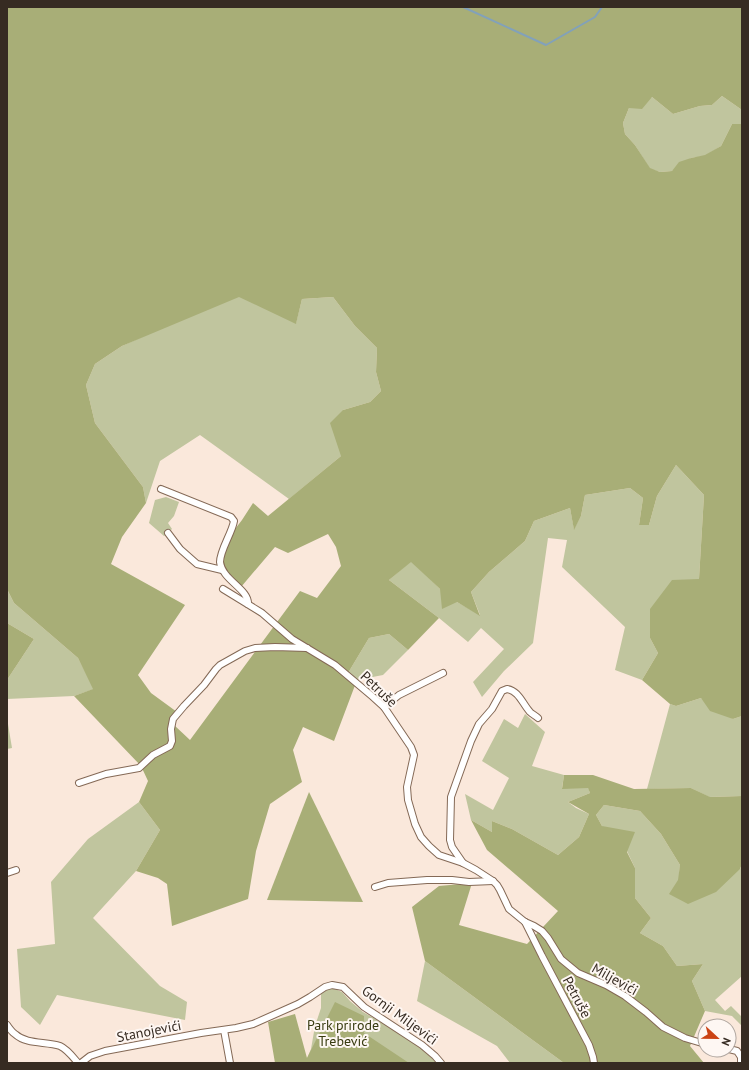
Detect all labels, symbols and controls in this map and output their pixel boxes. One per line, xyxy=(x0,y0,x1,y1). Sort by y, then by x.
street label: Petruše xyxy=(357,667,401,711)
street label: Miljevići xyxy=(589,959,641,999)
street label: Petruše xyxy=(559,973,595,1021)
street label: Gornji Miljevići xyxy=(358,981,442,1049)
street label: Stanojevići xyxy=(115,1016,183,1046)
park label: Park prirode Trebević xyxy=(307,1016,379,1050)
north arrow xyxy=(697,1018,737,1058)
text: N xyxy=(718,1036,734,1048)

